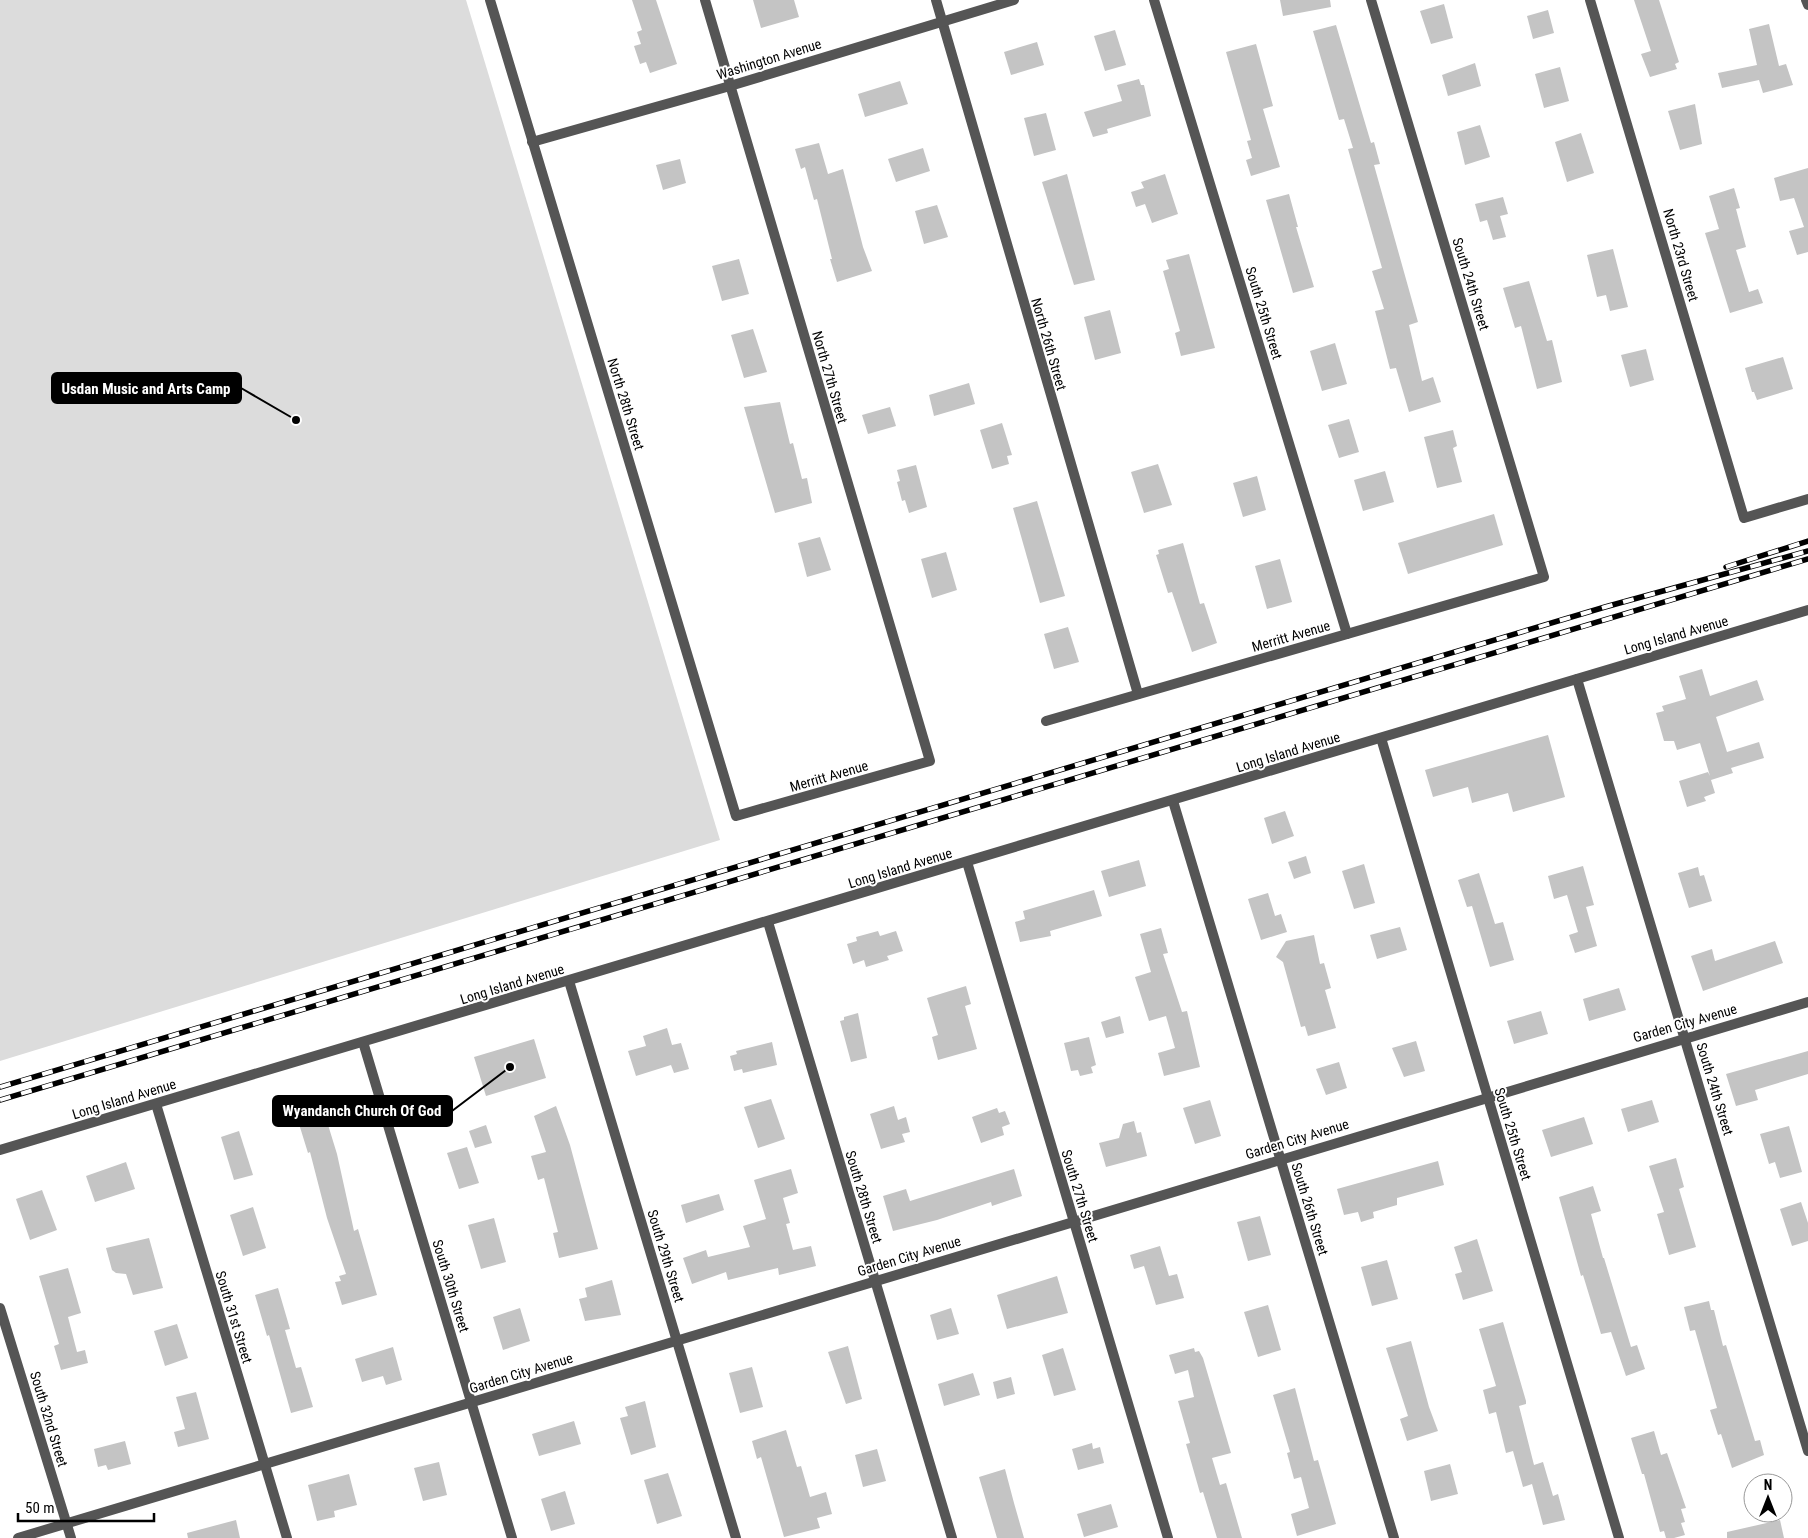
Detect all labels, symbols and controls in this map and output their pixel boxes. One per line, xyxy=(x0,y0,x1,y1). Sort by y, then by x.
street label: Washington Avenue xyxy=(715,35,824,83)
street label: North 23rd Street xyxy=(1660,207,1702,303)
street label: South 24th Street xyxy=(1449,236,1493,332)
street label: South 25th Street xyxy=(1242,265,1286,361)
street label: North 26th Street xyxy=(1028,296,1070,392)
street label: North 27th Street xyxy=(809,329,851,425)
street label: North 28th Street xyxy=(604,356,648,452)
callout: Usdan Music and Arts Camp xyxy=(52,373,241,403)
text: Usdan Music and Arts Camp xyxy=(61,380,231,398)
street label: Long Island Avenue xyxy=(1622,612,1730,658)
street label: Merritt Avenue xyxy=(1250,617,1332,655)
street label: Long Island Avenue xyxy=(1234,728,1342,775)
street label: Merritt Avenue xyxy=(788,757,870,795)
street label: Long Island Avenue xyxy=(846,844,954,891)
street label: Long Island Avenue xyxy=(458,960,566,1007)
street label: Garden City Avenue xyxy=(1631,1000,1739,1045)
street label: South 24th Street xyxy=(1693,1041,1737,1137)
street label: Long Island Avenue xyxy=(70,1075,178,1122)
street label: South 25th Street xyxy=(1491,1086,1535,1182)
callout: Wyandanch Church Of God xyxy=(273,1096,452,1126)
text: Wyandanch Church Of God xyxy=(283,1102,441,1120)
street label: Garden City Avenue xyxy=(1243,1116,1351,1162)
street label: South 27th Street xyxy=(1058,1148,1102,1244)
street label: South 28th Street xyxy=(842,1149,886,1245)
street label: South 26th Street xyxy=(1288,1161,1332,1257)
street label: South 29th Street xyxy=(644,1208,688,1304)
street label: Garden City Avenue xyxy=(855,1233,963,1279)
street label: South 30th Street xyxy=(429,1238,473,1334)
street label: South 31st Street xyxy=(212,1269,256,1365)
street label: Garden City Avenue xyxy=(467,1350,575,1396)
street label: South 32nd Street xyxy=(27,1369,71,1469)
north arrow xyxy=(1743,1473,1793,1523)
text: N xyxy=(1764,1477,1772,1493)
scale bar xyxy=(18,1490,154,1522)
text: 50 m xyxy=(25,1499,55,1517)

